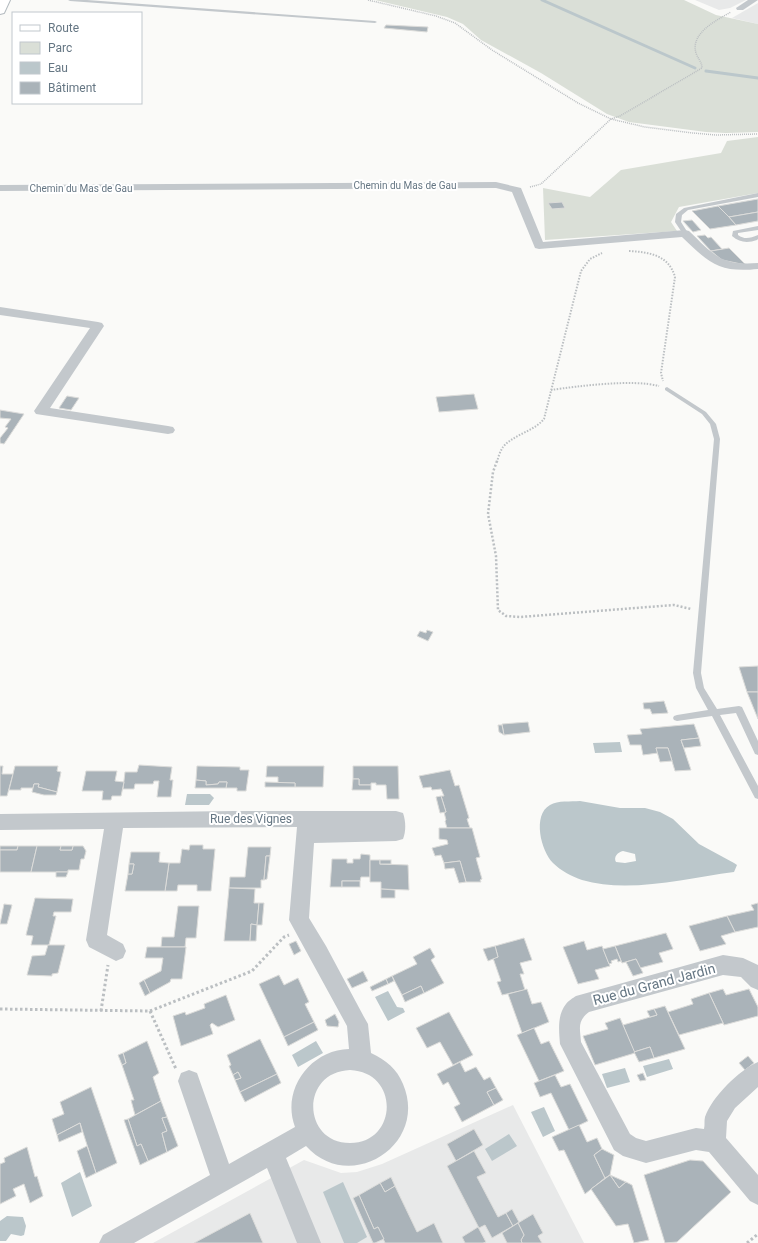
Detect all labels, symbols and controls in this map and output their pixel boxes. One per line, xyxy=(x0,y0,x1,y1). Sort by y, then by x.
legend xyxy=(12,12,142,104)
text: Route xyxy=(48,21,79,35)
text: Parc xyxy=(48,41,72,55)
text: Eau xyxy=(48,61,68,75)
text: Bâtiment xyxy=(48,81,96,95)
street label: Chemin du Mas de Gau xyxy=(353,180,457,191)
street label: Chemin du Mas de Gau xyxy=(29,183,133,194)
street label: Rue des Vignes xyxy=(210,812,292,826)
street label: Rue du Grand Jardin xyxy=(591,960,717,1008)

